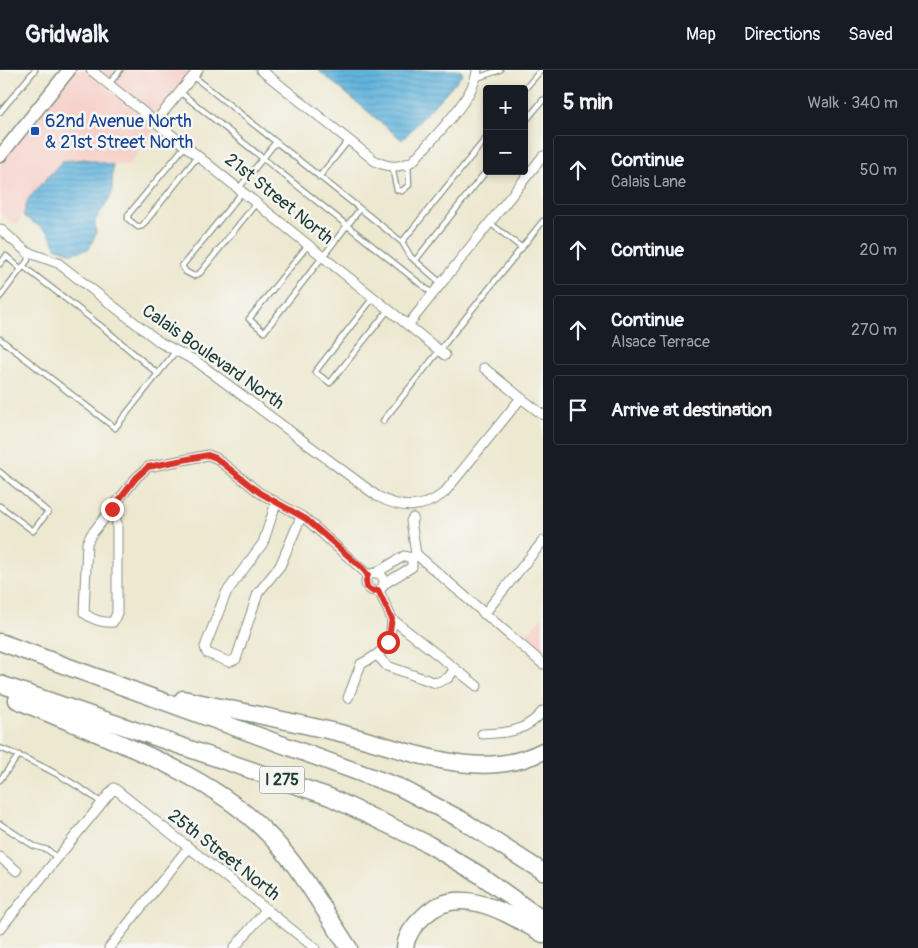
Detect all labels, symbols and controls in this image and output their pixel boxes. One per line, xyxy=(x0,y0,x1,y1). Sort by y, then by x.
text: Gridwalk xyxy=(25,20,109,49)
text: Map xyxy=(686,23,716,46)
text: Directions xyxy=(744,23,820,46)
text: Saved xyxy=(848,23,893,46)
map controls xyxy=(483,85,528,175)
button: + xyxy=(483,85,528,130)
text: 5 min xyxy=(563,89,613,116)
text: Walk · 340 m xyxy=(807,93,898,113)
place label: 62nd Avenue North & 21st Street North xyxy=(45,110,193,154)
marker: 62nd Avenue North & 21st Street North xyxy=(29,125,41,137)
button: − xyxy=(483,130,528,175)
street label: 21st Street North xyxy=(220,148,338,250)
text: Continue xyxy=(611,148,684,172)
icon: ahead xyxy=(564,156,592,184)
text: 50 m xyxy=(860,160,897,180)
text: Calais Lane xyxy=(611,172,686,192)
icon: ahead xyxy=(564,236,592,264)
text: Continue xyxy=(611,238,684,262)
text: 20 m xyxy=(859,240,897,260)
street label: Calais Boulevard North xyxy=(137,299,289,415)
text: Continue xyxy=(611,308,684,332)
icon: ahead xyxy=(564,316,592,344)
text: 270 m xyxy=(851,320,897,340)
text: Alsace Terrace xyxy=(611,332,710,352)
icon: arrive xyxy=(564,396,592,424)
text: Arrive at destination xyxy=(611,398,772,422)
route end xyxy=(101,498,124,521)
route start xyxy=(377,631,400,654)
road number: I 275 xyxy=(260,766,304,794)
street label: 25th Street North xyxy=(163,804,285,906)

